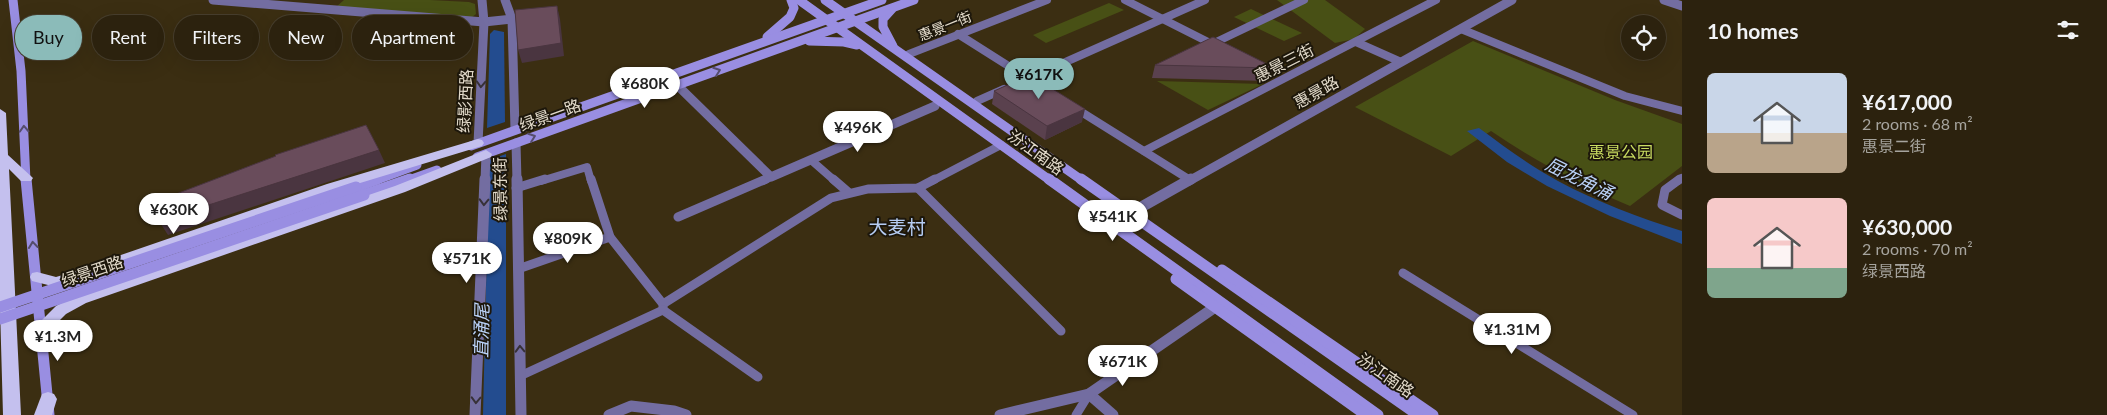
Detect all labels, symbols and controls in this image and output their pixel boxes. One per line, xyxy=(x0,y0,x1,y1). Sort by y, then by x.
street label: 惠景一街 xyxy=(916,7,974,44)
chip: Buy xyxy=(15,15,82,60)
chip: Rent xyxy=(92,15,164,60)
chip: Filters xyxy=(174,15,259,60)
chip: New xyxy=(269,15,342,60)
chip: Apartment xyxy=(352,15,473,60)
map controls xyxy=(1621,15,1666,60)
button: locate xyxy=(1621,15,1666,60)
icon: filters xyxy=(2054,16,2082,44)
text: 10 homes xyxy=(1707,18,1798,43)
street label: 惠景三街 xyxy=(1251,40,1317,86)
pin: ¥617K xyxy=(1004,58,1074,100)
text: ¥617K xyxy=(1015,64,1063,83)
pin: ¥680K xyxy=(610,66,680,109)
one-way arrow xyxy=(713,67,721,77)
street label: 绿影西路 xyxy=(453,69,476,133)
street label: 惠景路 xyxy=(1290,72,1341,112)
text: ¥680K xyxy=(621,73,669,92)
one-way arrow xyxy=(476,80,487,88)
text: ¥617,000 xyxy=(1862,89,1952,114)
icon: home xyxy=(1747,93,1807,153)
street label: 绿景一路 xyxy=(517,95,583,134)
pin: ¥496K xyxy=(823,110,893,153)
text: 2 rooms · 68 m² xyxy=(1862,114,1973,133)
text: ¥496K xyxy=(834,117,882,136)
one-way arrow xyxy=(18,125,29,133)
street label: 汾江南路 xyxy=(1005,125,1068,178)
one-way arrow xyxy=(527,133,535,143)
text: 惠景二街 xyxy=(1862,136,1926,155)
park label: 惠景公园 xyxy=(1589,142,1653,161)
water label: 屈龙角涌 xyxy=(1542,152,1618,205)
street label: 绿景东街 xyxy=(489,157,510,221)
pin: ¥630K xyxy=(139,192,209,235)
text: ¥630K xyxy=(150,199,198,218)
one-way arrow xyxy=(478,199,489,207)
pin: ¥541K xyxy=(1078,200,1148,242)
text: ¥541K xyxy=(1089,206,1137,225)
text: ¥630,000 xyxy=(1862,214,1952,239)
district label: 大麦村 xyxy=(868,215,926,238)
icon: home xyxy=(1747,218,1807,278)
pin: ¥809K xyxy=(533,222,603,264)
text: ¥809K xyxy=(544,228,592,247)
text: 2 rooms · 70 m² xyxy=(1862,239,1973,258)
one-way arrow xyxy=(28,240,39,248)
pin: ¥571K xyxy=(432,242,502,284)
text: ¥571K xyxy=(443,248,491,267)
street label: 绿景西路 xyxy=(58,251,125,290)
text: 绿景西路 xyxy=(1862,261,1926,280)
water label: 直涌尾 xyxy=(470,302,493,358)
pin: ¥1.31M xyxy=(1471,312,1553,355)
text: ¥1.31M xyxy=(1484,319,1540,338)
pin: ¥1.3M xyxy=(23,320,93,362)
text: ¥1.3M xyxy=(35,326,81,345)
pin: ¥671K xyxy=(1088,344,1158,387)
one-way arrow xyxy=(514,345,525,353)
street label: 汾江南路 xyxy=(1355,348,1418,401)
text: ¥671K xyxy=(1099,351,1147,370)
one-way arrow xyxy=(470,396,481,404)

